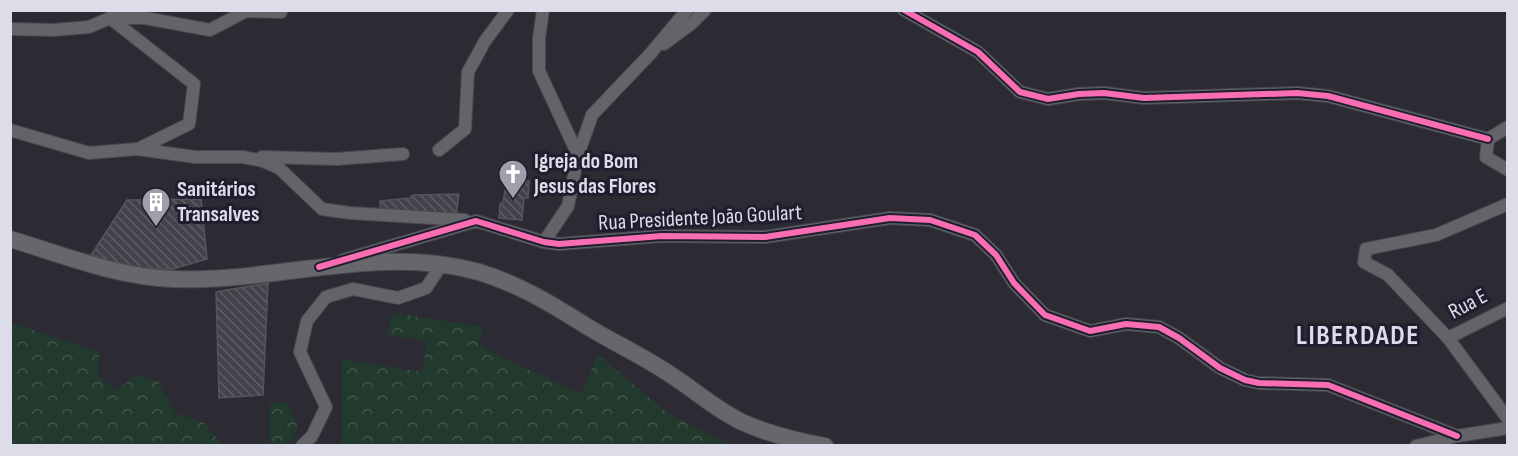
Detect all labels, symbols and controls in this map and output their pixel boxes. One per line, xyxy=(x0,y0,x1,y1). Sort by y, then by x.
place label: Igreja do Bom Jesus das Flores xyxy=(533,148,656,200)
church icon: Igreja do Bom Jesus das Flores xyxy=(497,158,529,200)
place label: Sanitários Transalves xyxy=(177,176,259,228)
building icon: Sanitários Transalves xyxy=(140,186,172,228)
street label: Rua Presidente João Goulart xyxy=(598,199,803,237)
street label: Rua E xyxy=(1444,283,1492,325)
district label: LIBERDADE xyxy=(1296,319,1420,352)

